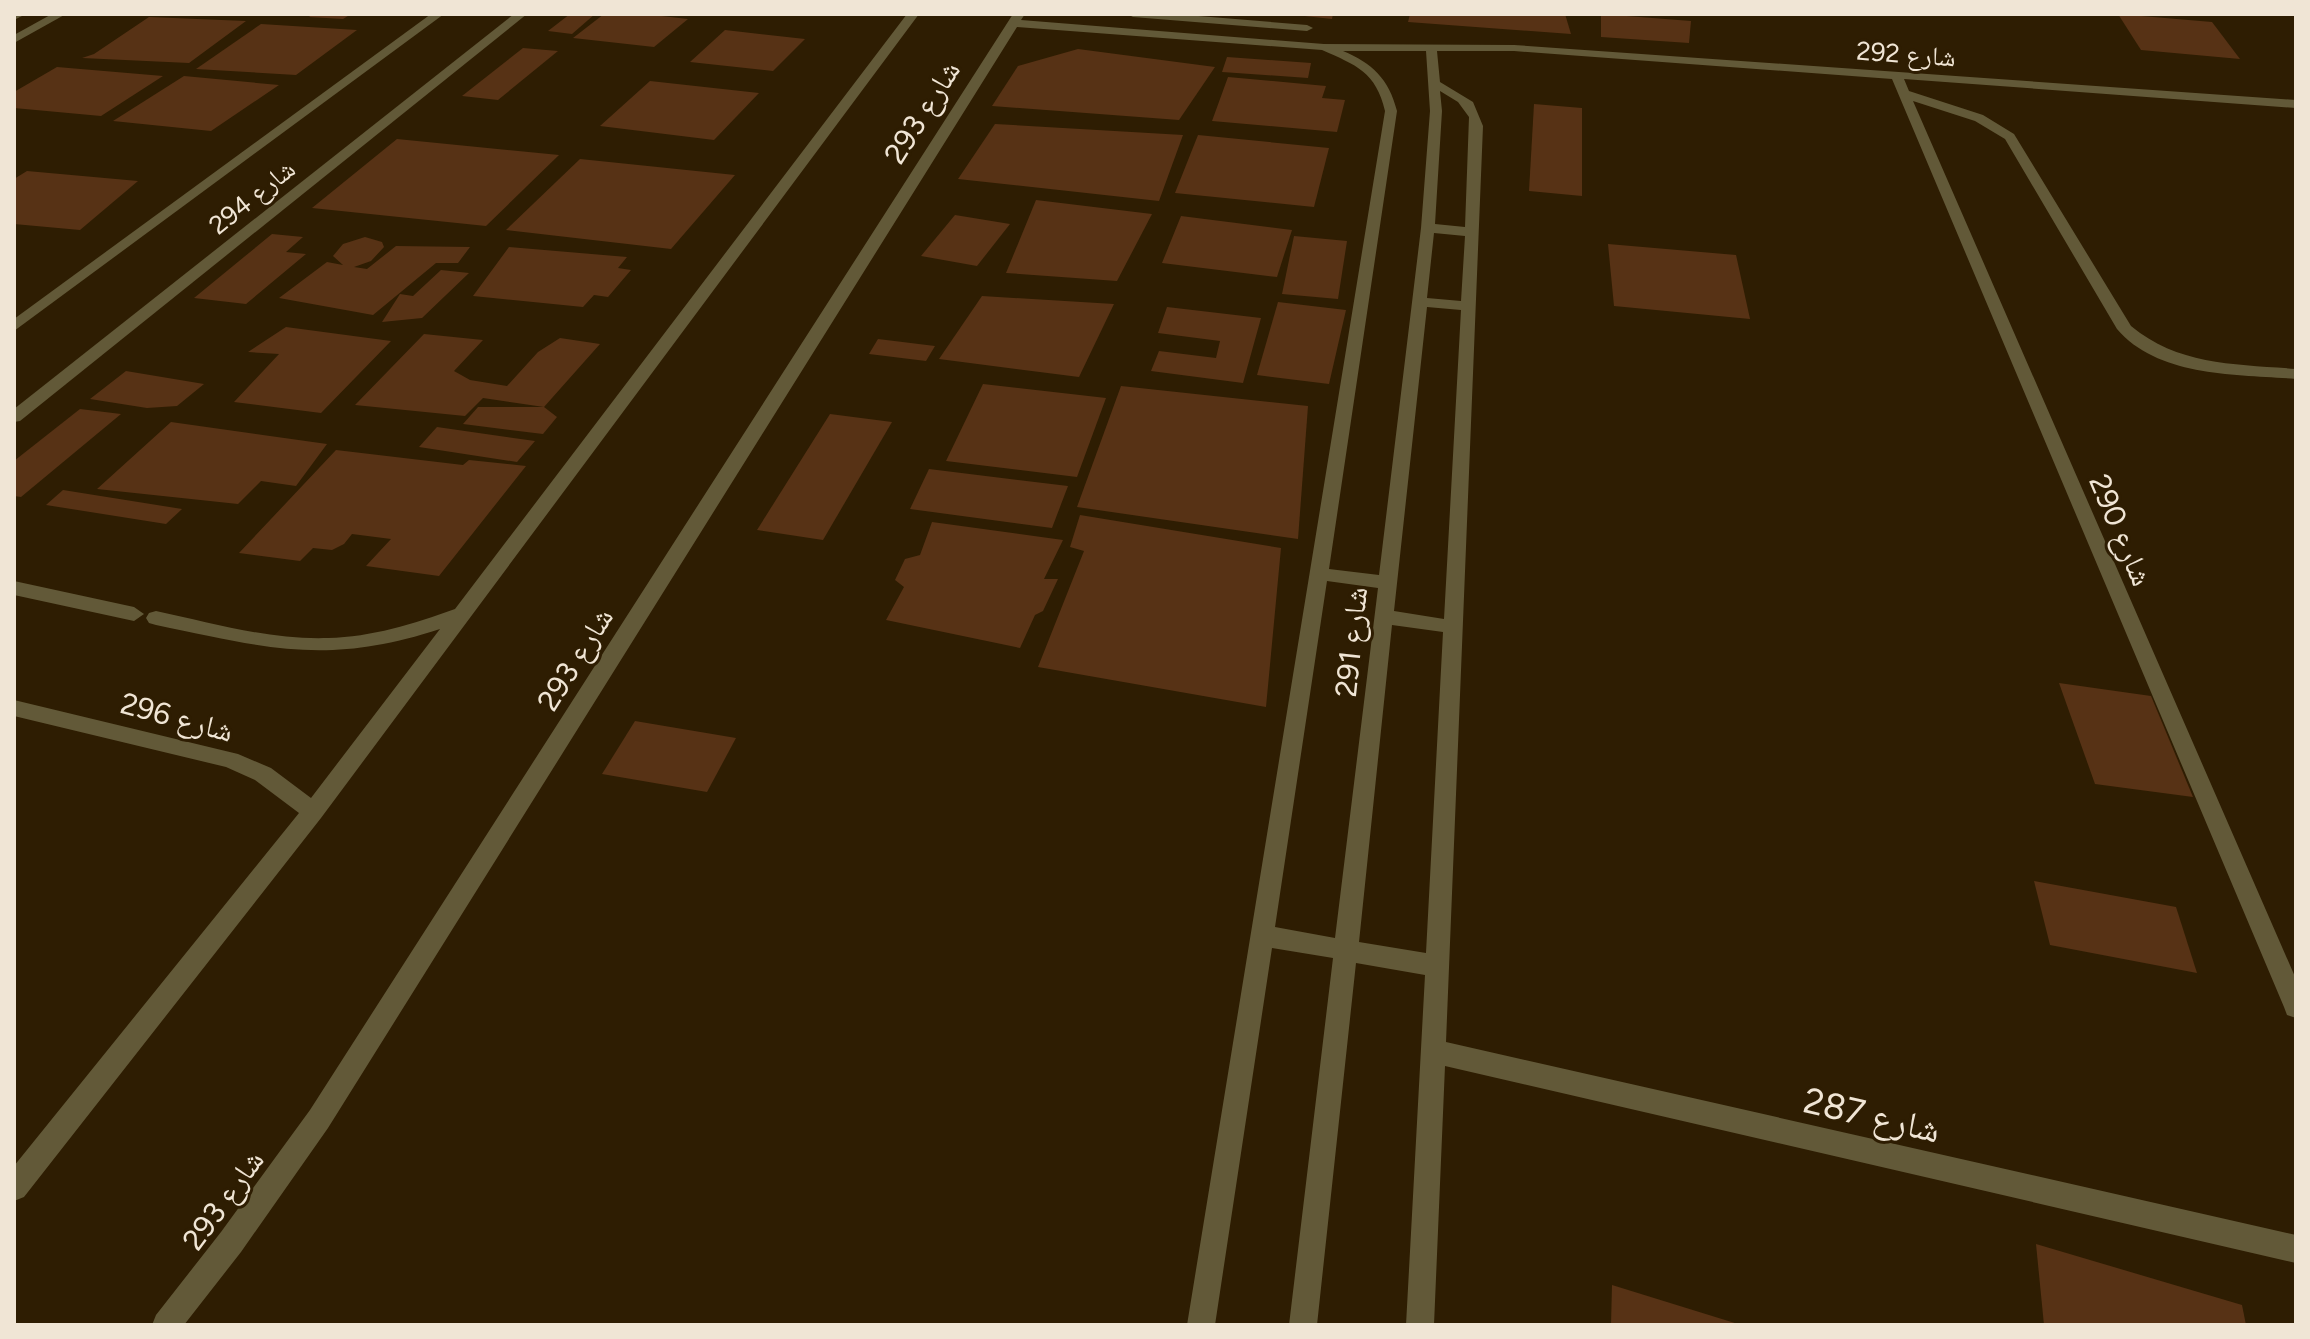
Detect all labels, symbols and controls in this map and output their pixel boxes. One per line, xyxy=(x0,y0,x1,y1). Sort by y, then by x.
street label: شارع 292 xyxy=(1855,35,1957,73)
street label: شارع 293 xyxy=(876,54,969,171)
street label: شارع 294 xyxy=(203,153,301,241)
street label: شارع 290 xyxy=(2080,469,2161,592)
street label: شارع 291 xyxy=(1327,585,1376,699)
street label: شارع 293 xyxy=(529,601,622,718)
street label: شارع 296 xyxy=(116,684,237,751)
street label: شارع 287 xyxy=(1799,1078,1945,1153)
street label: شارع 293 xyxy=(174,1143,272,1258)

